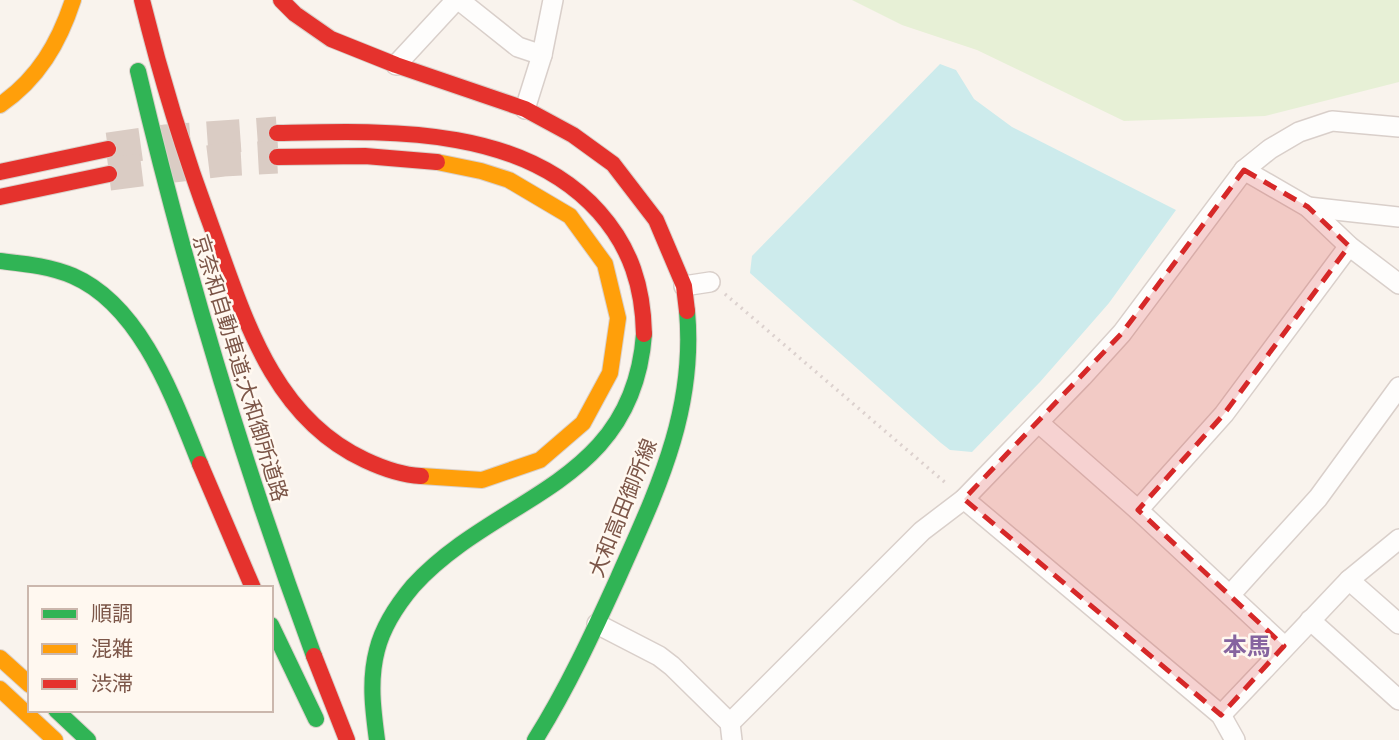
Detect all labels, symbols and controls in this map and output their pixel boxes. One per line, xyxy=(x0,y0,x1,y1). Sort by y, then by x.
street label: 京奈和自動車道;大和御所道路 xyxy=(185,232,292,505)
street label: 大和高田御所線 xyxy=(584,435,664,582)
legend xyxy=(28,586,273,712)
text: 順調 xyxy=(91,602,133,629)
district label: 本馬 xyxy=(1223,634,1271,664)
text: 混雑 xyxy=(91,637,133,664)
text: 渋滞 xyxy=(91,672,133,699)

